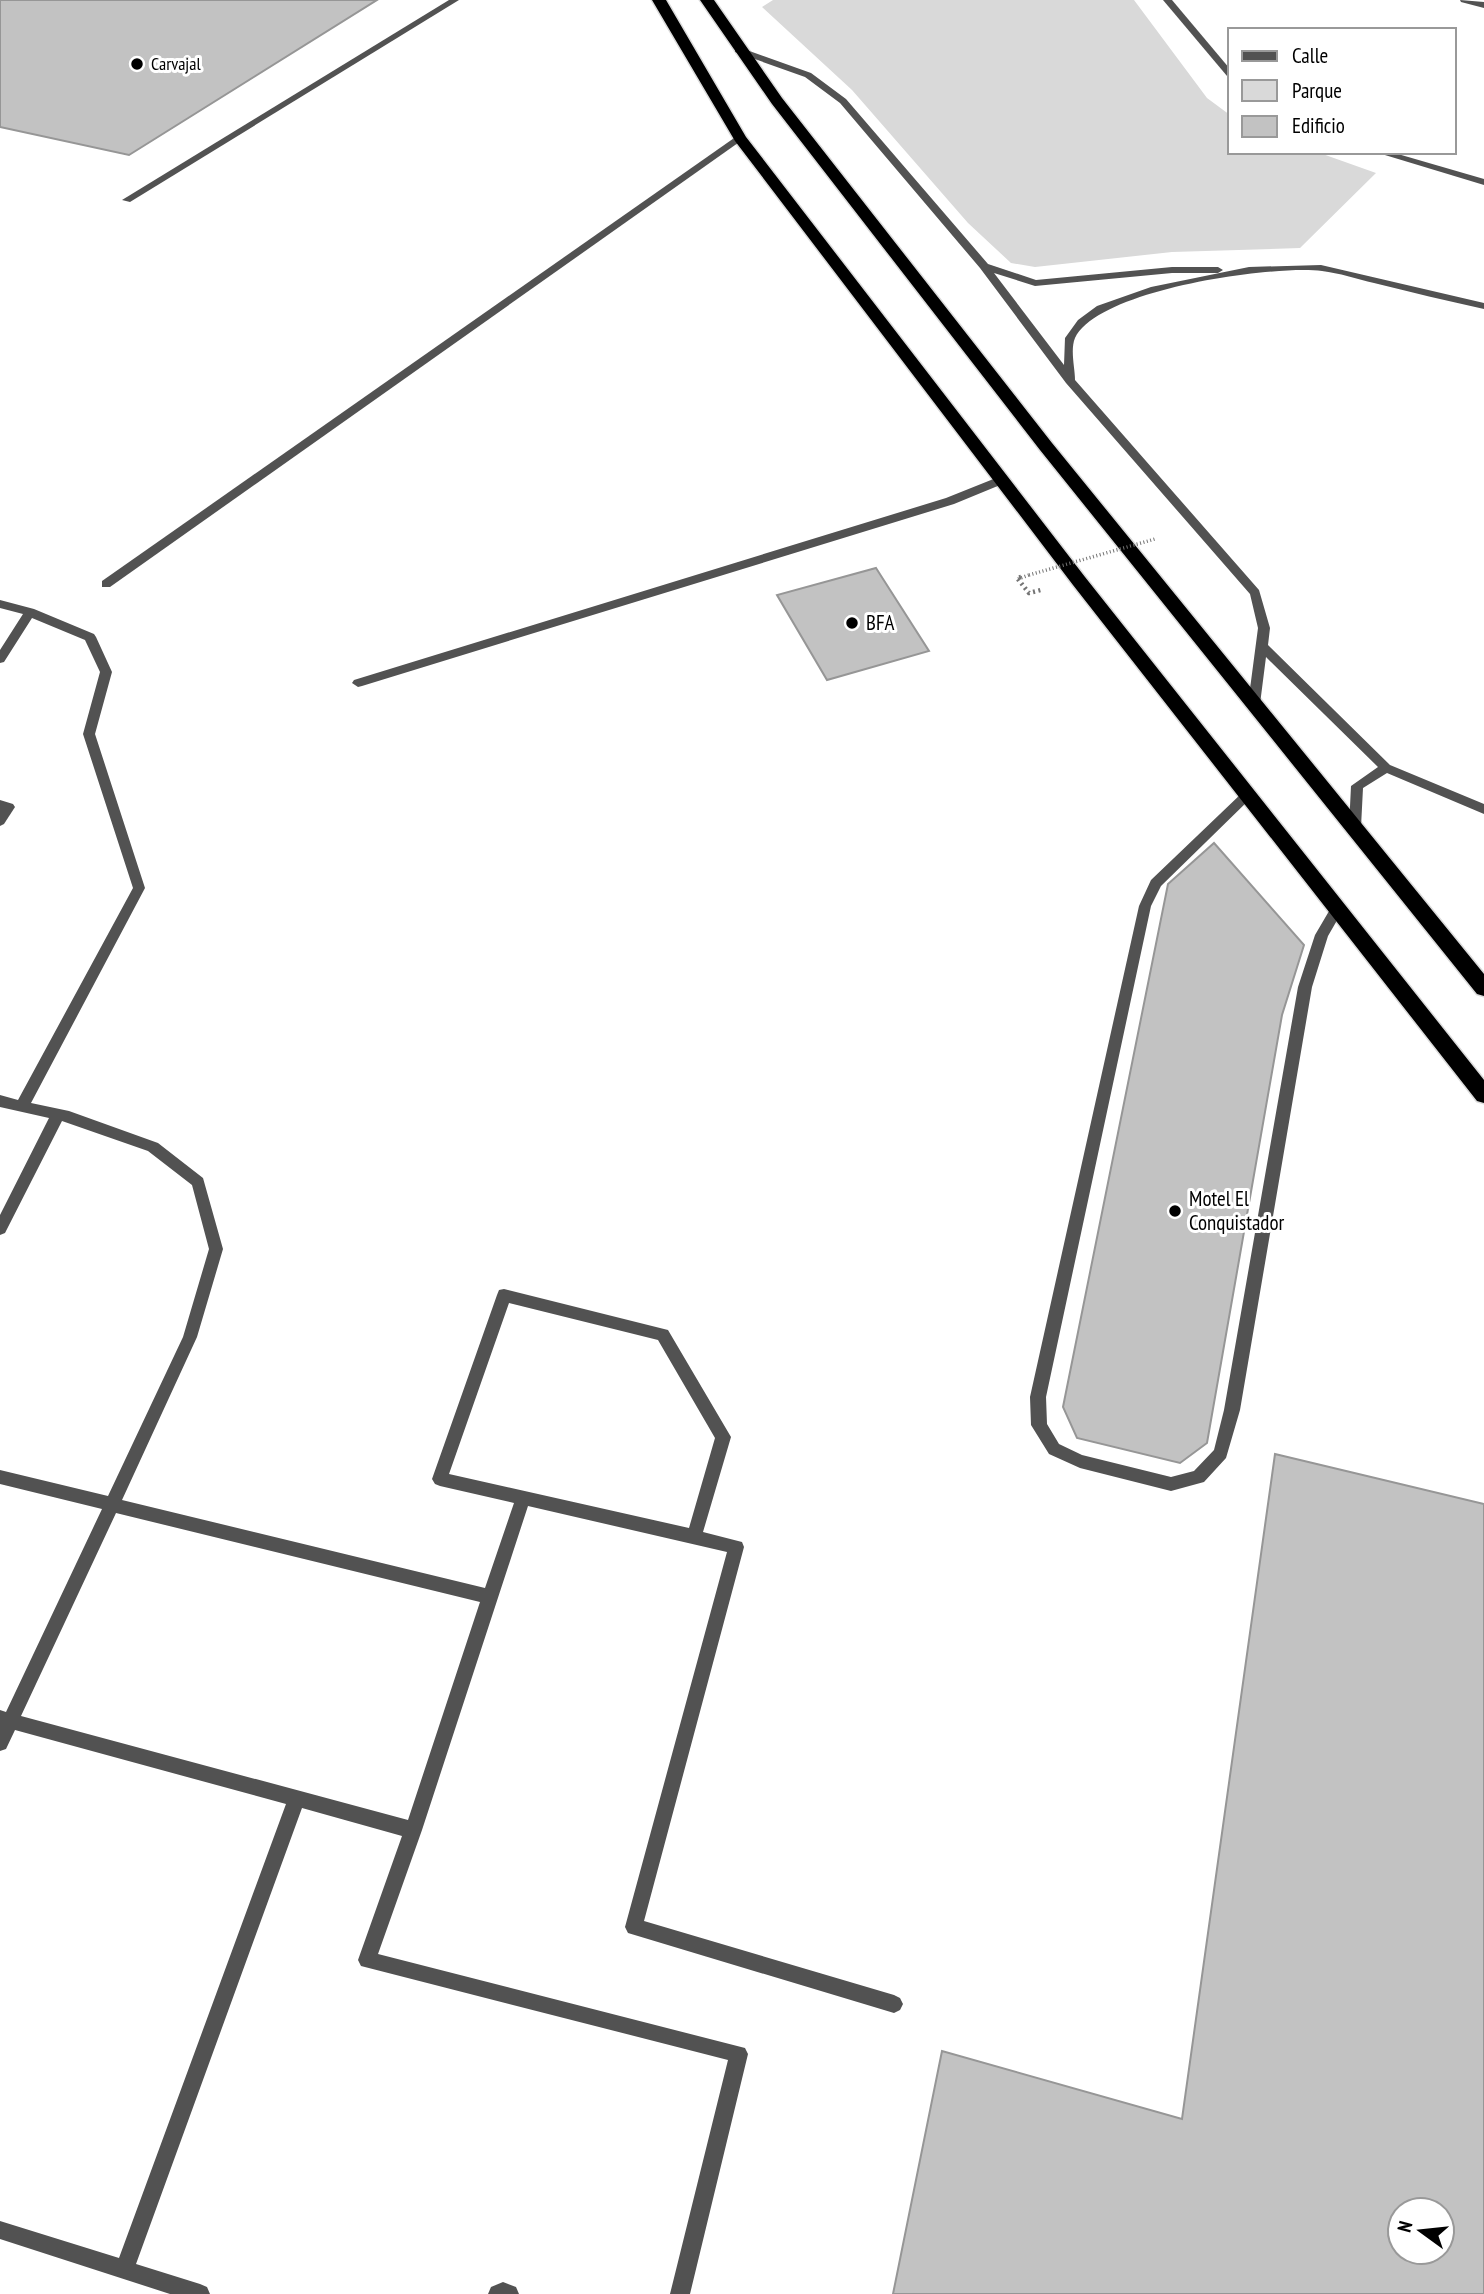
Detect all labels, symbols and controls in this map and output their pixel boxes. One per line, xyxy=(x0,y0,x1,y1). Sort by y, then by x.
legend xyxy=(1228,28,1456,154)
text: Calle xyxy=(1292,42,1328,69)
place label: Carvajal xyxy=(151,52,201,75)
marker: Carvajal xyxy=(129,56,145,72)
text: Parque xyxy=(1292,77,1342,104)
text: Edificio xyxy=(1292,112,1345,139)
place label: BFA xyxy=(866,609,895,636)
marker: BFA xyxy=(844,615,860,631)
place label: Motel El Conquistador xyxy=(1189,1185,1285,1236)
marker: Motel El Conquistador xyxy=(1167,1203,1183,1219)
north arrow xyxy=(1386,2196,1456,2266)
text: N xyxy=(1392,2219,1417,2235)

